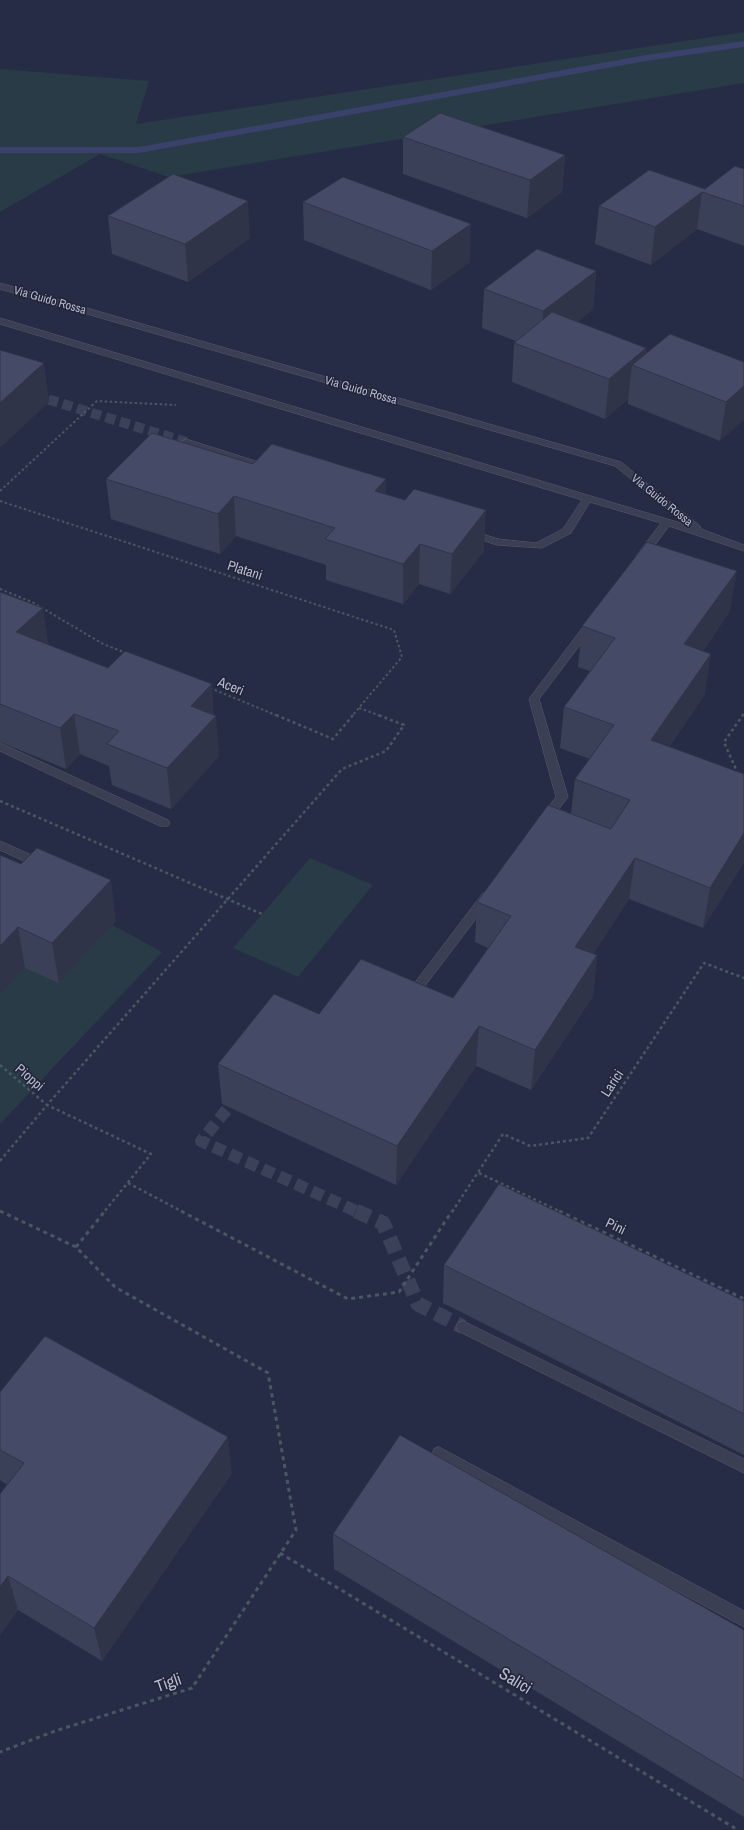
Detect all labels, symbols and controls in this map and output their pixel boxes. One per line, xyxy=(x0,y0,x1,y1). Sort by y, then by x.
street label: Via Guido Rossa xyxy=(12,282,89,318)
street label: Via Guido Rossa xyxy=(323,372,400,408)
street label: Via Guido Rossa xyxy=(628,470,696,530)
street label: Platani xyxy=(225,556,265,584)
street label: Aceri xyxy=(214,672,247,699)
street label: Pioppi xyxy=(12,1059,48,1095)
street label: Larici xyxy=(597,1066,627,1100)
street label: Pini xyxy=(603,1213,629,1239)
street label: Salici xyxy=(495,1661,537,1699)
street label: Tigli xyxy=(152,1667,184,1697)

